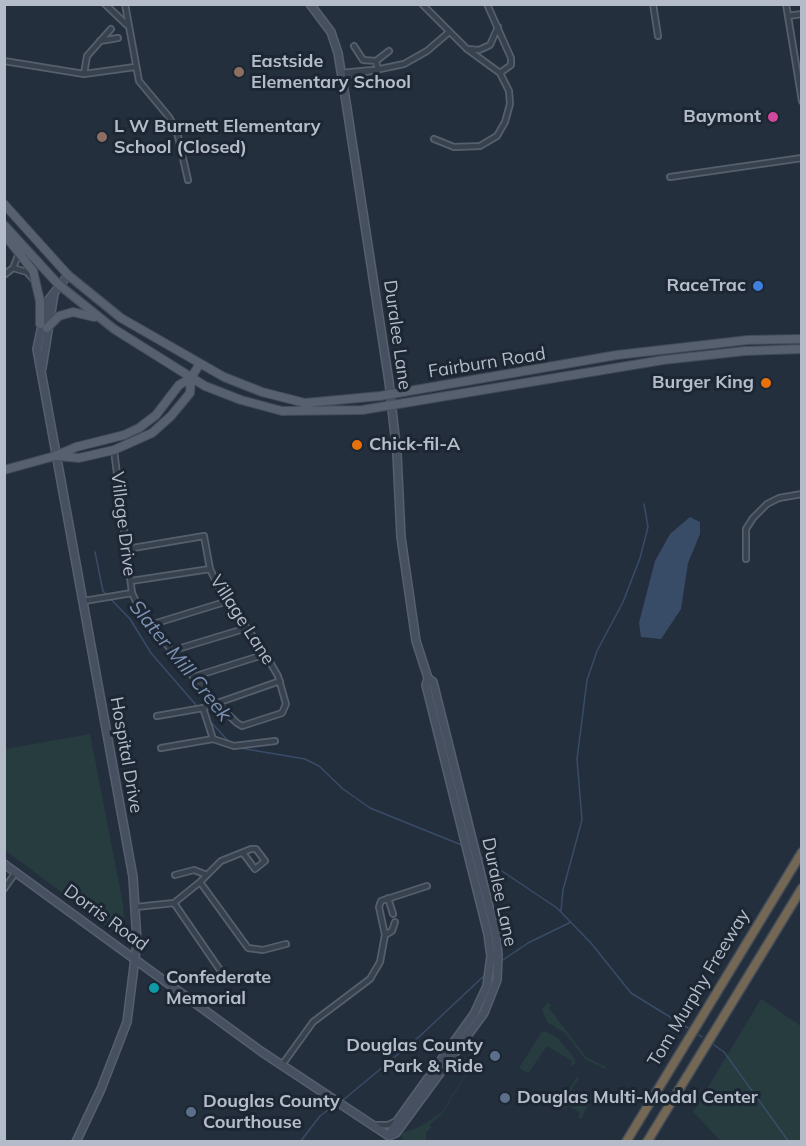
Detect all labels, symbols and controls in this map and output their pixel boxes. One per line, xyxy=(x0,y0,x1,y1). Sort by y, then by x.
place label: Eastside Elementary School xyxy=(251,51,411,94)
marker: Eastside Elementary School xyxy=(232,65,246,79)
place label: Baymont xyxy=(683,106,761,128)
marker: Baymont xyxy=(766,110,780,124)
place label: L W Burnett Elementary School (Closed) xyxy=(114,116,321,158)
marker: L W Burnett Elementary School (Closed) xyxy=(95,130,109,144)
place label: RaceTrac xyxy=(667,275,746,297)
street label: Duralee Lane xyxy=(379,279,415,391)
marker: RaceTrac xyxy=(751,279,765,293)
street label: Fairburn Road xyxy=(427,343,547,383)
place label: Burger King xyxy=(652,372,754,394)
marker: Burger King xyxy=(759,376,773,390)
place label: Chick-fil-A xyxy=(369,434,460,456)
marker: Chick-fil-A xyxy=(350,438,364,452)
street label: Village Drive xyxy=(106,471,140,577)
street label: Village Lane xyxy=(205,571,279,669)
water label: Slater Mill Creek xyxy=(124,596,236,726)
street label: Hospital Drive xyxy=(105,695,147,815)
street label: Duralee Lane xyxy=(477,836,521,948)
street label: Dorris Road xyxy=(60,880,152,956)
street label: Tom Murphy Freeway xyxy=(643,905,755,1071)
place label: Confederate Memorial xyxy=(166,967,271,1010)
marker: Confederate Memorial xyxy=(147,981,161,995)
place label: Douglas County Park & Ride xyxy=(346,1035,483,1078)
marker: Douglas County Park & Ride xyxy=(488,1049,502,1063)
place label: Douglas Multi-Modal Center xyxy=(517,1087,758,1109)
place label: Douglas County Courthouse xyxy=(203,1091,340,1134)
marker: Douglas Multi-Modal Center xyxy=(498,1091,512,1105)
marker: Douglas County Courthouse xyxy=(184,1105,198,1119)

